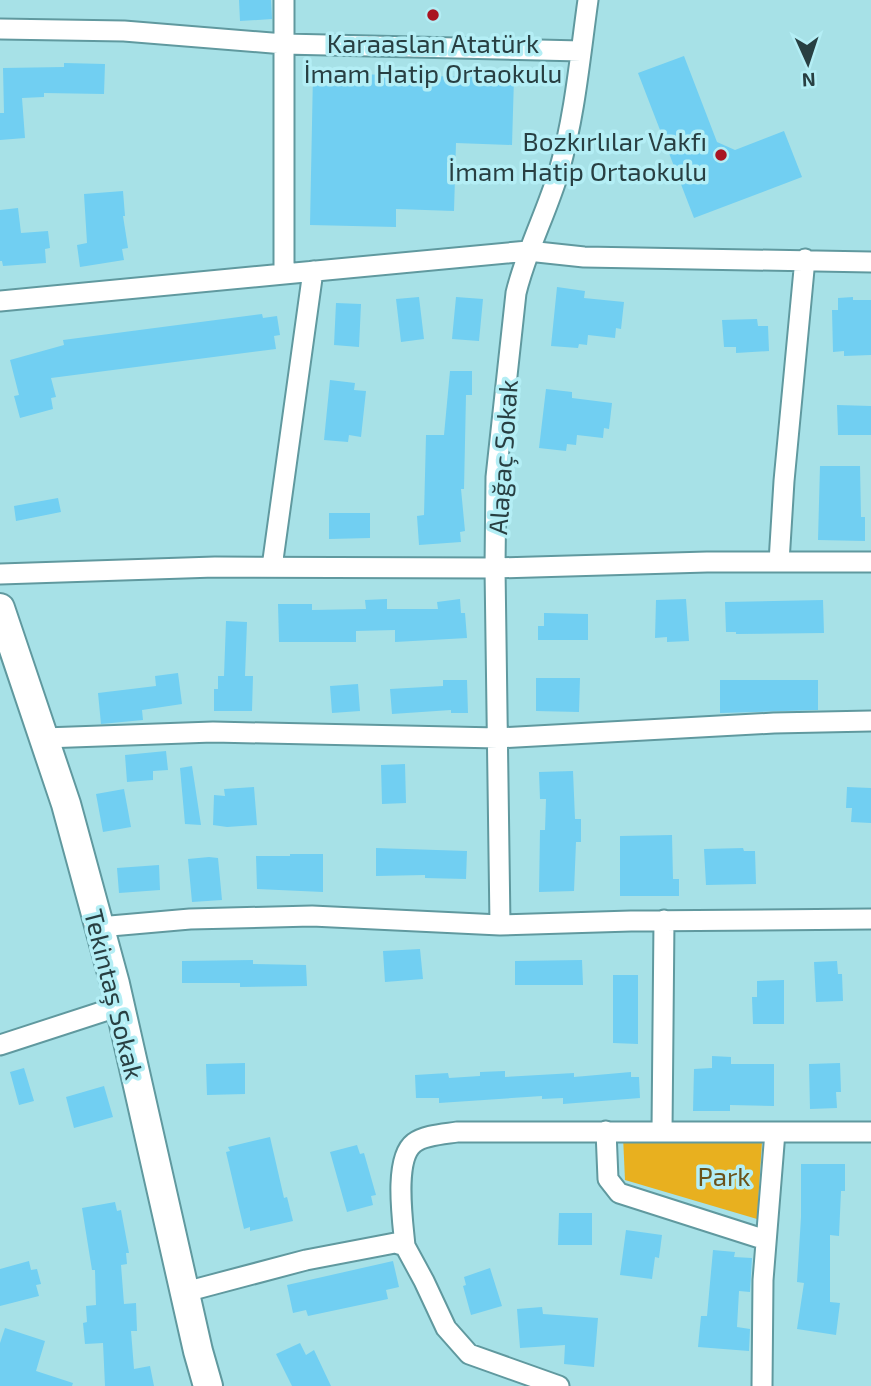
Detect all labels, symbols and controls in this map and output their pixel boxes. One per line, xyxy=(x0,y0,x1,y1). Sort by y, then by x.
marker: Karaaslan Atatürk İmam Hatip Ortaokulu xyxy=(425,7,441,23)
place label: Karaaslan Atatürk İmam Hatip Ortaokulu xyxy=(304,27,562,88)
north arrow xyxy=(773,28,843,98)
text: N xyxy=(801,69,816,92)
place label: Bozkırlılar Vakfı İmam Hatip Ortaokulu xyxy=(448,125,707,186)
marker: Bozkırlılar Vakfı İmam Hatip Ortaokulu xyxy=(713,147,729,163)
street label: Alağaç Sokak xyxy=(481,378,525,536)
street label: Tekintaş Sokak xyxy=(77,906,151,1083)
park label: Park xyxy=(697,1160,751,1191)

